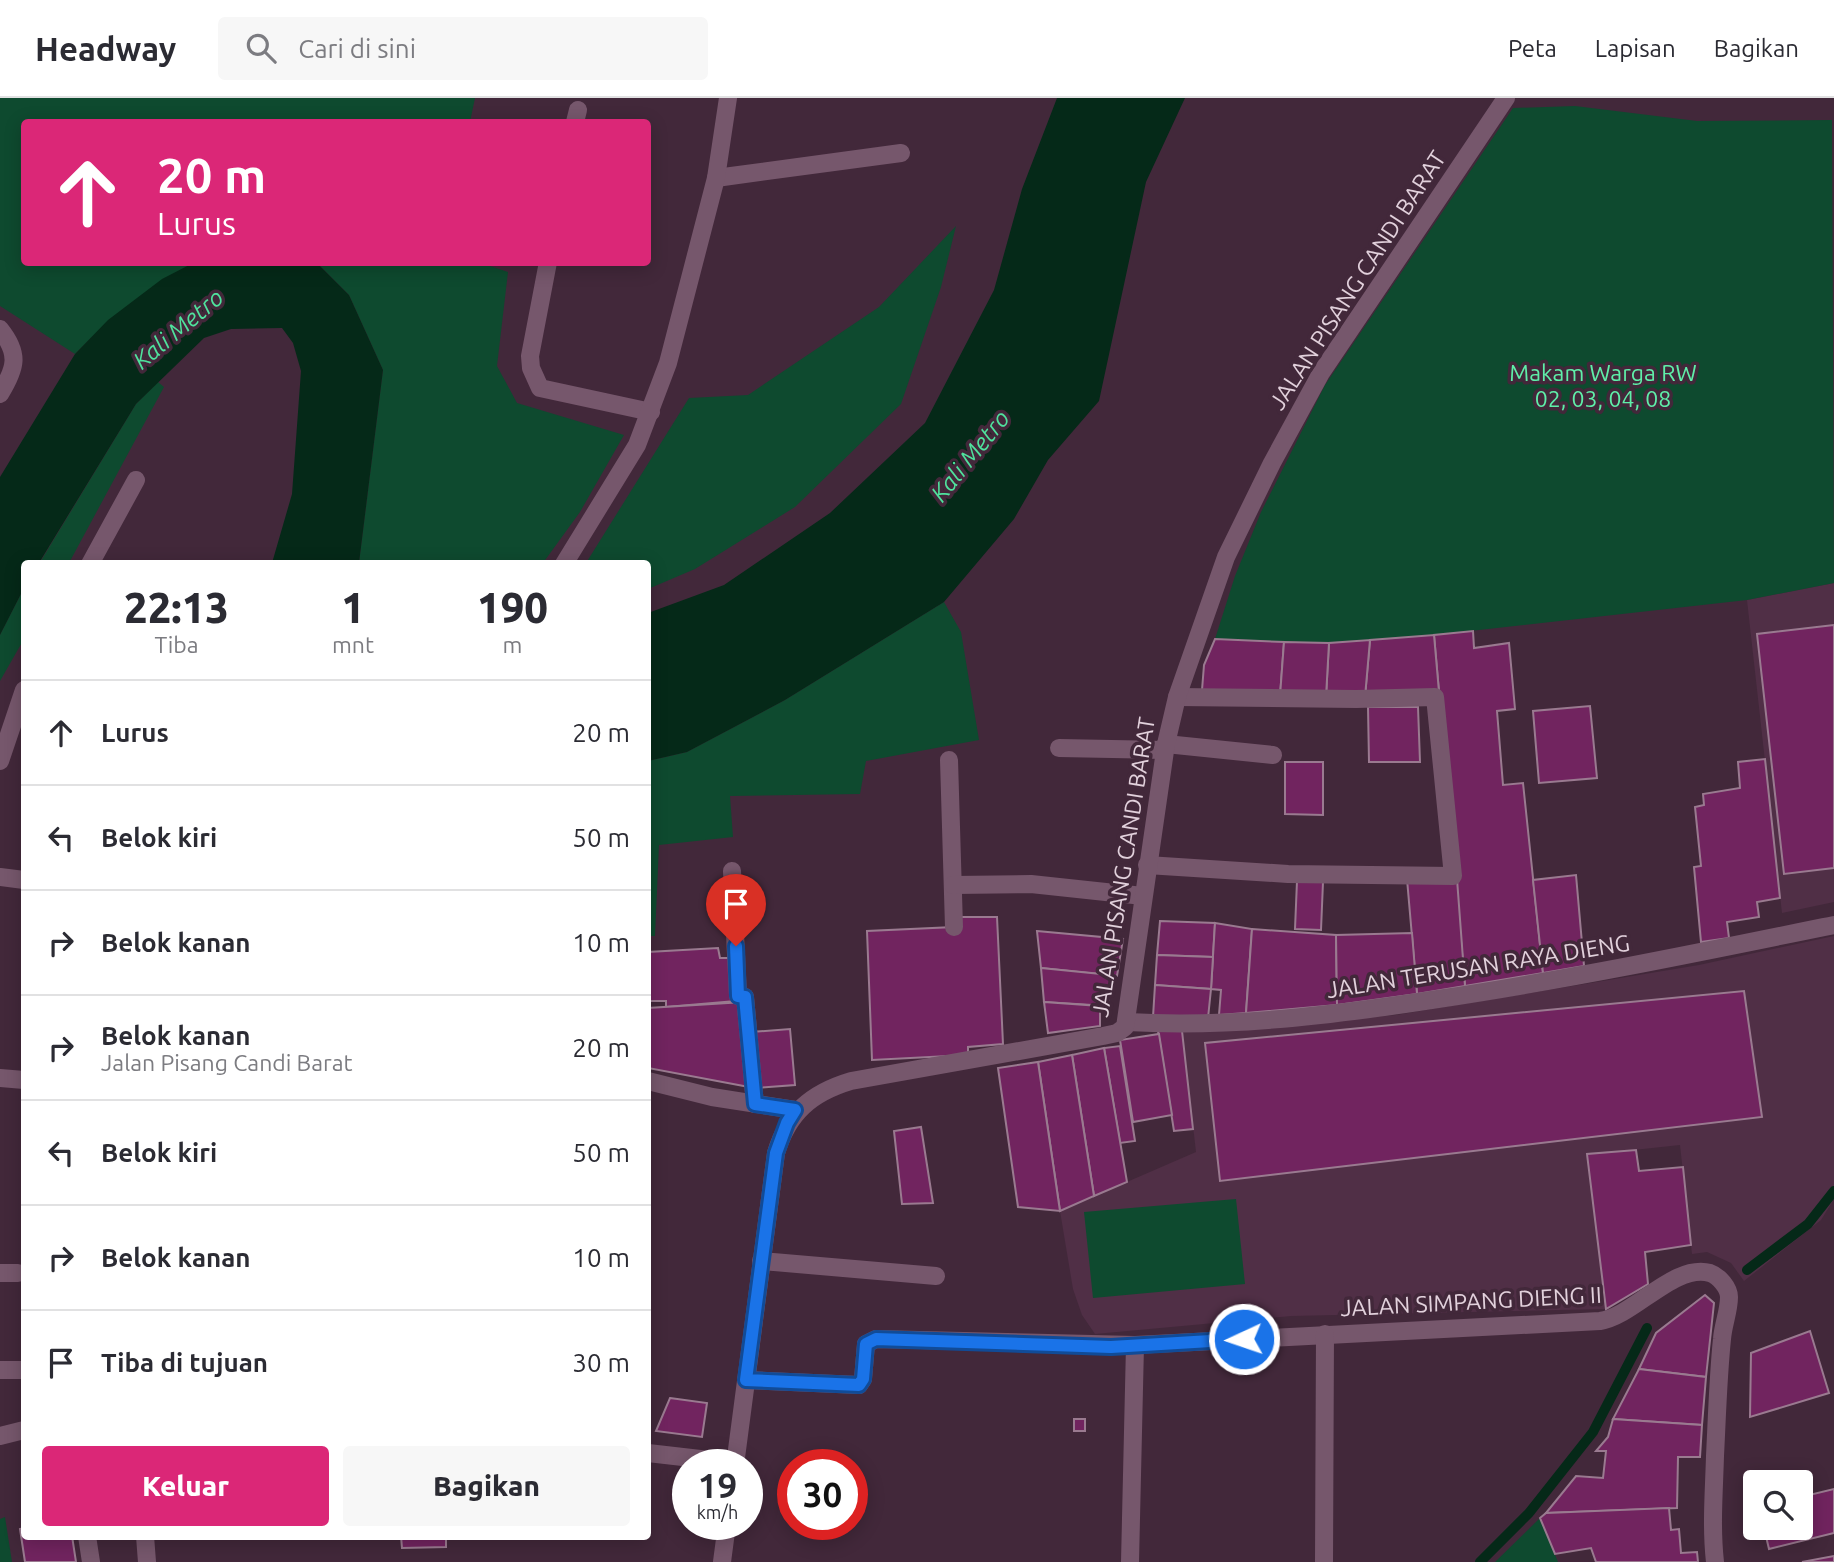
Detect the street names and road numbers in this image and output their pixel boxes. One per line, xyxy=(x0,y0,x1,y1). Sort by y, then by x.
street label: JALAN PISANG CANDI BARAT xyxy=(1264,146,1450,414)
street label: JALAN PISANG CANDI BARAT xyxy=(1087,715,1159,1019)
street label: JALAN TERUSAN RAYA DIENG xyxy=(1325,930,1631,1002)
street label: JALAN SIMPANG DIENG II xyxy=(1340,1282,1602,1320)

